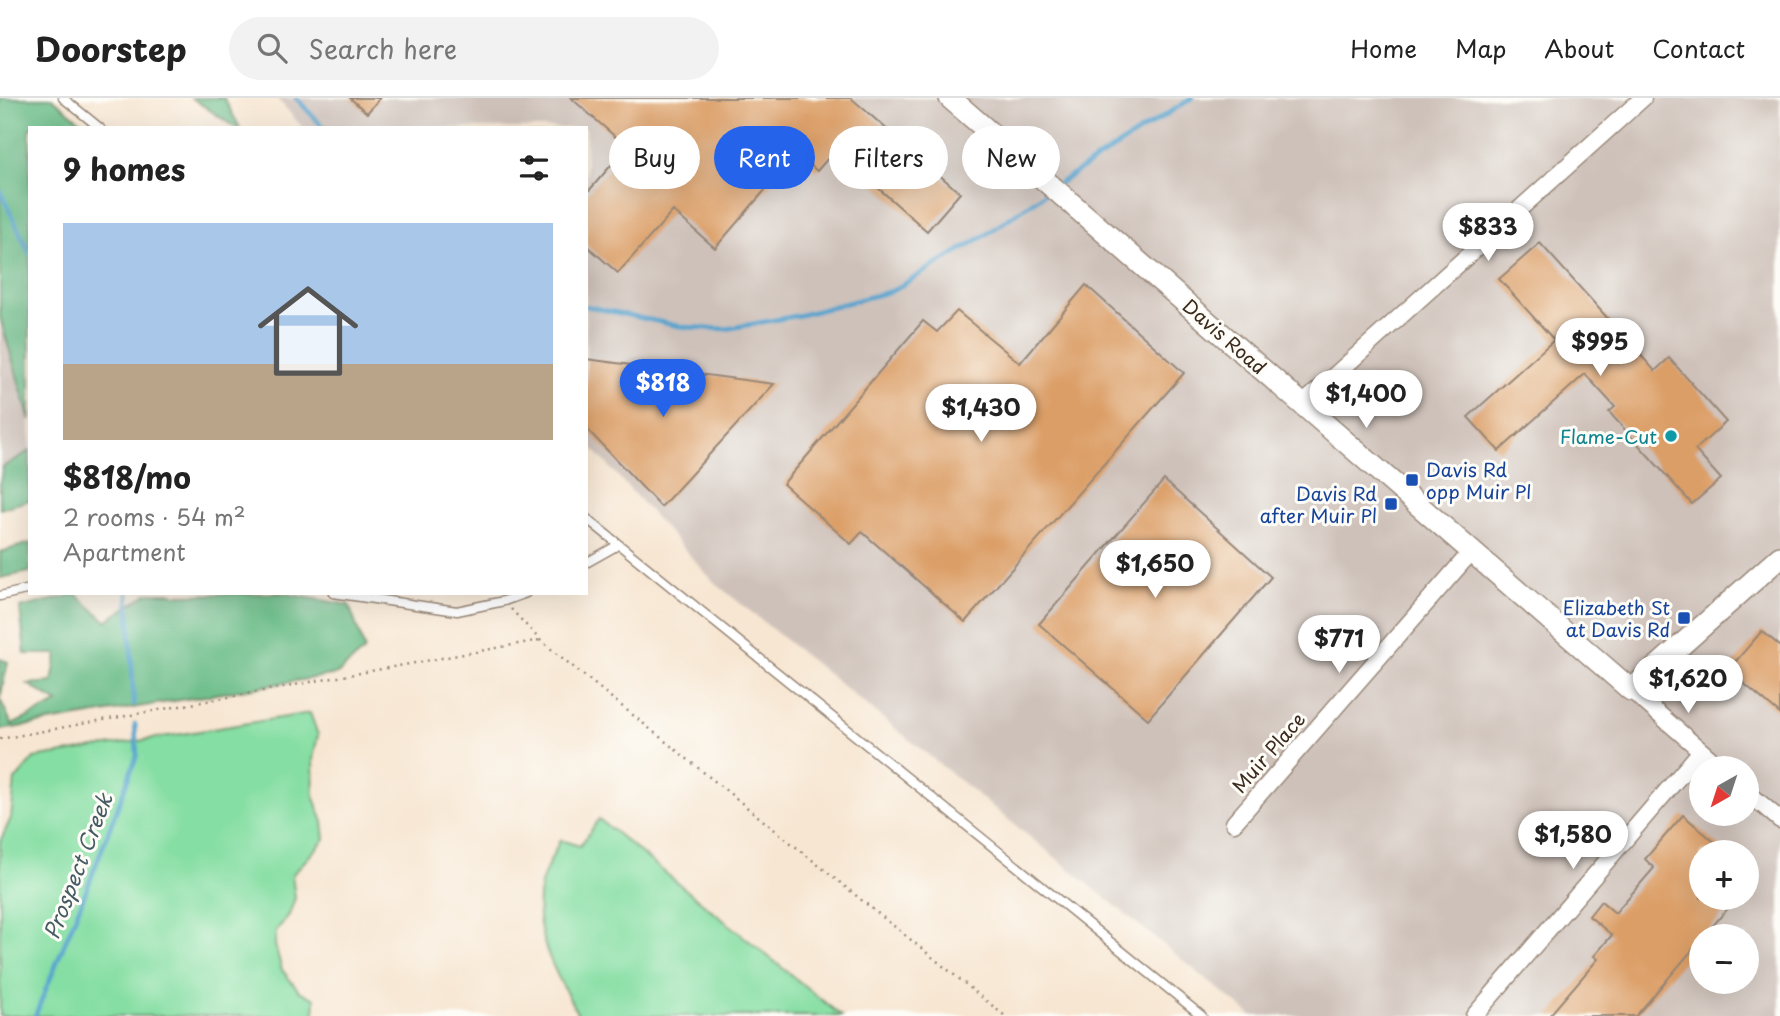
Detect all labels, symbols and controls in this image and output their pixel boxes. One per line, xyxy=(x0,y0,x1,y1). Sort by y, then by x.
search box xyxy=(229,17,719,80)
text: Doorstep xyxy=(35,23,187,73)
icon: search xyxy=(253,29,291,67)
text: Search here xyxy=(309,29,457,68)
text: Home xyxy=(1350,30,1417,66)
text: Map xyxy=(1455,30,1506,66)
text: About xyxy=(1544,30,1614,66)
text: Contact xyxy=(1652,30,1745,66)
chip: Buy xyxy=(609,126,700,189)
chip: Rent xyxy=(714,126,815,189)
chip: Filters xyxy=(829,126,948,189)
chip: New xyxy=(962,126,1060,189)
text: 9 homes xyxy=(63,146,185,191)
icon: filters xyxy=(515,149,553,187)
pin: $833 xyxy=(1447,204,1529,263)
text: $833 xyxy=(1459,208,1517,243)
icon: home xyxy=(245,268,371,394)
street label: Davis Road xyxy=(1177,292,1273,380)
pin: $995 xyxy=(1559,318,1641,378)
text: $995 xyxy=(1571,323,1629,358)
pin: $818 xyxy=(622,360,704,419)
text: $818 xyxy=(636,364,690,399)
pin: $1,400 xyxy=(1309,370,1423,430)
text: $1,400 xyxy=(1325,375,1407,410)
pin: $1,430 xyxy=(924,384,1038,444)
text: $1,430 xyxy=(941,389,1021,424)
place label: Flame-Cut xyxy=(1560,422,1657,450)
marker: Flame-Cut xyxy=(1663,428,1679,444)
text: $818/mo xyxy=(63,454,191,499)
place label: Davis Rd opp Muir Pl xyxy=(1426,455,1532,505)
marker: Davis Rd opp Muir Pl xyxy=(1404,472,1420,488)
place label: Davis Rd after Muir Pl xyxy=(1260,479,1377,529)
marker: Davis Rd after Muir Pl xyxy=(1383,496,1399,512)
text: 2 rooms · 54 m² xyxy=(63,499,246,534)
text: Apartment xyxy=(63,534,186,569)
pin: $1,650 xyxy=(1098,540,1212,600)
text: $1,650 xyxy=(1116,545,1194,580)
place label: Elizabeth St at Davis Rd xyxy=(1563,593,1670,643)
marker: Elizabeth St at Davis Rd xyxy=(1676,610,1692,626)
pin: $771 xyxy=(1298,616,1380,675)
text: $771 xyxy=(1314,620,1364,655)
pin: $1,620 xyxy=(1631,656,1745,715)
text: $1,620 xyxy=(1649,660,1727,695)
street label: Muir Place xyxy=(1225,705,1311,799)
north arrow xyxy=(1689,756,1759,826)
map controls xyxy=(1689,756,1759,994)
water label: Prospect Creek xyxy=(34,787,120,944)
pin: $1,580 xyxy=(1516,812,1630,871)
text: $1,580 xyxy=(1534,816,1612,851)
button: + xyxy=(1689,840,1759,910)
button: − xyxy=(1689,924,1759,994)

